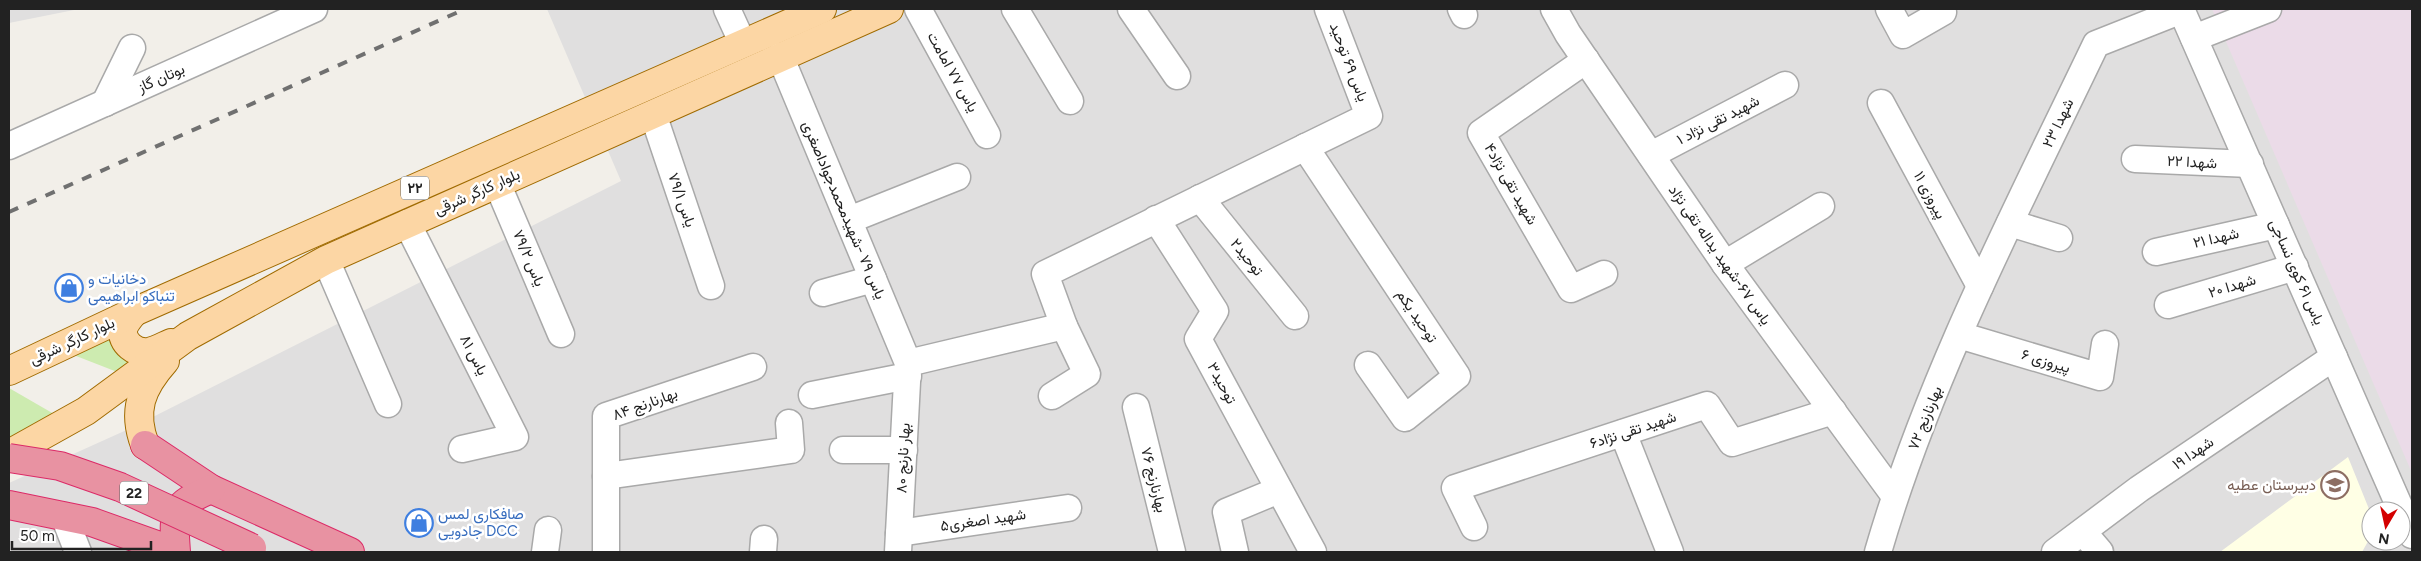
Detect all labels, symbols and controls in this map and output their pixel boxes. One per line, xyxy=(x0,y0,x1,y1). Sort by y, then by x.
street label: یاس ۶۹ توحید xyxy=(1325,20,1372,104)
street label: یاس ۷۷ امامت xyxy=(923,29,982,116)
street label: بوتان گاز xyxy=(134,60,187,97)
street label: شهید تقی نژاد ۱ xyxy=(1674,91,1763,149)
street label: شهدا ۲۳ xyxy=(2038,95,2078,150)
street label: یاس ۷۹ -شهیدمحمدجواداصغری xyxy=(797,118,890,302)
street label: شهید تقی نژاد۴ xyxy=(1480,140,1542,229)
street label: شهدا ۲۲ xyxy=(2166,152,2218,172)
street label: بلوار کارگر شرقی xyxy=(431,165,523,220)
street label: پیروزی ۱۱ xyxy=(1909,168,1950,222)
street label: یاس ۷۹/۱ xyxy=(663,170,700,230)
road number: ۲۲ xyxy=(401,177,429,200)
street label: یاس ۶۷-شهید یداله تقی نژاد xyxy=(1664,182,1775,329)
street label: یاس ۶۱ کوی نساجی xyxy=(2265,216,2328,328)
street label: شهدا ۲۱ xyxy=(2191,224,2241,252)
street label: یاس ۷۹/۲ xyxy=(508,227,549,289)
street label: توحید۲ xyxy=(1227,235,1268,280)
place label: دخانیات و تنباکو ابراهیمی xyxy=(88,270,175,306)
street label: شهدا ۲۰ xyxy=(2206,270,2258,302)
shop icon: دخانیات و تنباکو ابراهیمی xyxy=(54,273,84,303)
street label: توحید یکم xyxy=(1392,286,1442,347)
street label: بلوار کارگر شرقی xyxy=(27,313,118,369)
street label: یاس ۸۱ xyxy=(455,332,492,379)
street label: پیروزی ۶ xyxy=(2019,345,2073,378)
street label: توحید۳ xyxy=(1204,359,1241,407)
street label: بهارنارنج ۷۲ xyxy=(1904,383,1948,453)
street label: بهارنارنج ۸۴ xyxy=(610,384,681,426)
street label: شهید تقی نژاد۶ xyxy=(1588,408,1679,453)
street label: بهار نارنج ۸۰ xyxy=(892,422,916,494)
street label: شهدا ۱۹ xyxy=(2169,433,2217,473)
street label: بهارنارنج ۷۶ xyxy=(1135,445,1171,515)
school or university icon: دبیرستان عطیه xyxy=(2320,470,2350,500)
place label: دبیرستان عطیه xyxy=(2227,476,2316,494)
road number: 22 xyxy=(120,482,148,504)
north arrow xyxy=(2361,501,2411,551)
place label: صافکاری لمس جادویی DCC xyxy=(438,505,524,541)
street label: شهید اصغری۵ xyxy=(939,505,1027,536)
shop icon: صافکاری لمس جادویی DCC xyxy=(404,508,434,538)
scale bar xyxy=(12,518,151,550)
text: 50 m xyxy=(20,527,55,545)
text: N xyxy=(2377,529,2391,548)

